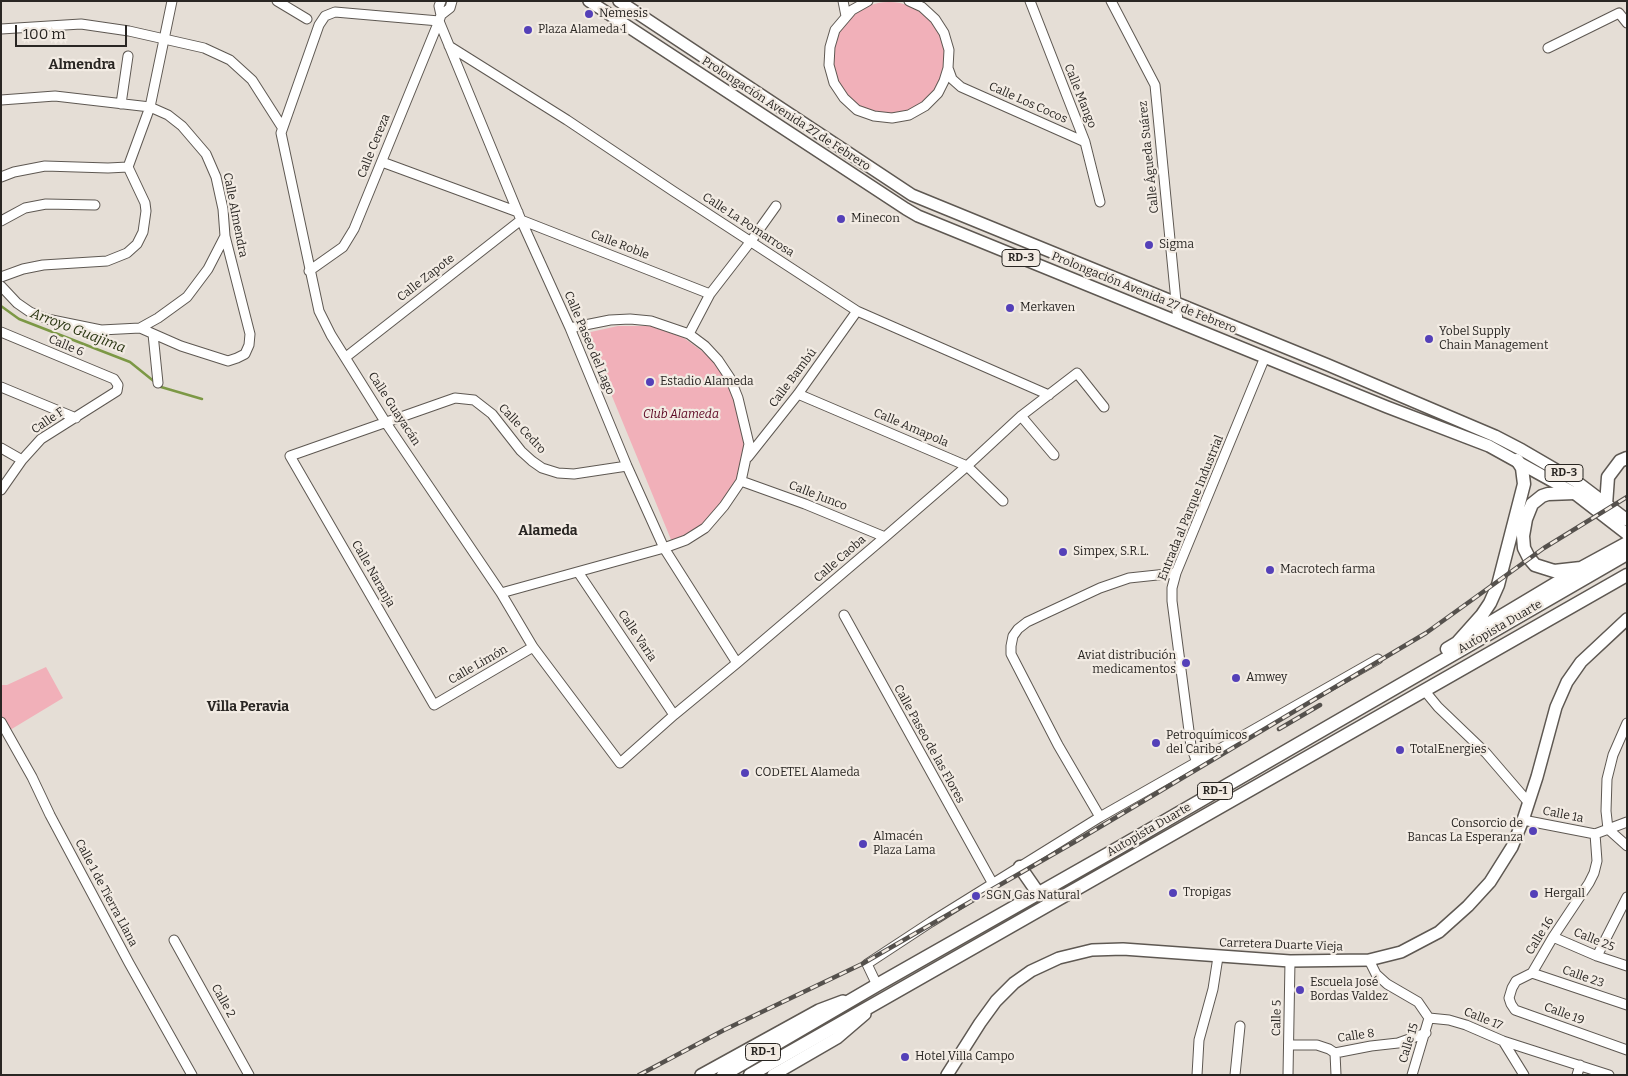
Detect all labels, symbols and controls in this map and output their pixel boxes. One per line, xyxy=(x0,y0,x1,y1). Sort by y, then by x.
place label: Nemesis xyxy=(599,7,648,21)
marker: Nemesis xyxy=(583,8,595,20)
scale bar xyxy=(18,15,130,47)
place label: Plaza Alameda 1 xyxy=(538,23,627,37)
marker: Plaza Alameda 1 xyxy=(522,24,534,36)
text: 100 m xyxy=(23,25,66,43)
street label: Prolongación Avenida 27 de Febrero xyxy=(699,54,873,174)
district label: Almendra xyxy=(49,57,115,73)
street label: Calle Mango xyxy=(1061,62,1099,130)
street label: Calle Los Cocos xyxy=(987,79,1069,127)
street label: Calle Águeda Suárez xyxy=(1136,100,1162,214)
street label: Calle Cereza xyxy=(355,112,393,180)
street label: Calle Almendra xyxy=(220,171,250,259)
street label: Calle La Pomarrosa xyxy=(699,190,797,260)
place label: Minecon xyxy=(851,212,900,226)
marker: Minecon xyxy=(835,213,847,225)
street label: Calle Roble xyxy=(589,227,651,263)
place label: Sigma xyxy=(1159,238,1194,252)
marker: Sigma xyxy=(1143,239,1155,251)
street label: Prolongación Avenida 27 de Febrero xyxy=(1049,249,1239,337)
road number: RD-3 xyxy=(1002,250,1040,266)
street label: Calle Zapote xyxy=(394,251,458,305)
street label: Calle Paseo del Lago xyxy=(561,289,617,397)
place label: Merkaven xyxy=(1020,301,1075,315)
marker: Merkaven xyxy=(1004,302,1016,314)
water label: Arroyo Guajima xyxy=(28,305,128,357)
place label: Yobel Supply Chain Management xyxy=(1439,325,1548,353)
street label: Calle 6 xyxy=(46,332,86,360)
marker: Yobel Supply Chain Management xyxy=(1423,333,1435,345)
street label: Calle Bambú xyxy=(766,346,820,410)
street label: Calle Guayacán xyxy=(365,369,423,449)
place label: Estadio Alameda xyxy=(660,375,753,389)
marker: Estadio Alameda xyxy=(644,376,656,388)
street label: Calle Cedro xyxy=(495,401,549,457)
street label: Calle F xyxy=(29,405,67,437)
street label: Calle Amapola xyxy=(871,406,951,450)
park label: Club Alameda xyxy=(643,408,719,422)
street label: Entrada al Parque Industrial xyxy=(1155,433,1227,583)
road number: RD-3 xyxy=(1545,464,1583,482)
street label: Calle Junco xyxy=(787,478,849,514)
district label: Alameda xyxy=(518,523,578,539)
street label: Calle Caoba xyxy=(811,532,869,586)
street label: Calle Naranja xyxy=(348,538,398,610)
place label: Simpex, S.R.L. xyxy=(1073,545,1149,559)
marker: Simpex, S.R.L. xyxy=(1057,546,1069,558)
place label: Macrotech farma xyxy=(1280,563,1375,577)
marker: Macrotech farma xyxy=(1264,564,1276,576)
street label: Autopista Duarte xyxy=(1455,597,1545,657)
street label: Calle Varia xyxy=(615,608,659,664)
street label: Calle Limón xyxy=(446,642,510,688)
place label: Aviat distribución medicamentos xyxy=(1077,649,1176,677)
marker: Aviat distribución medicamentos xyxy=(1180,657,1192,669)
place label: Amwey xyxy=(1246,671,1287,685)
marker: Amwey xyxy=(1230,672,1242,684)
street label: Calle Paseo de las Flores xyxy=(890,682,968,806)
district label: Villa Peravia xyxy=(207,699,289,715)
place label: Petroquímicos del Caribe xyxy=(1166,729,1247,757)
marker: Petroquímicos del Caribe xyxy=(1150,737,1162,749)
place label: TotalEnergies xyxy=(1410,743,1487,757)
marker: TotalEnergies xyxy=(1394,744,1406,756)
place label: CODETEL Alameda xyxy=(755,766,860,780)
marker: CODETEL Alameda xyxy=(739,767,751,779)
road number: RD-1 xyxy=(1198,782,1232,799)
street label: Autopista Duarte xyxy=(1104,800,1194,860)
street label: Calle 1a xyxy=(1541,804,1585,826)
place label: Consorcio de Bancas La Esperanza xyxy=(1407,817,1523,845)
marker: Consorcio de Bancas La Esperanza xyxy=(1527,825,1539,837)
place label: Almacén Plaza Lama xyxy=(873,830,936,858)
street label: Calle 1 de Tierra Llana xyxy=(72,837,140,949)
marker: Almacén Plaza Lama xyxy=(857,838,869,850)
place label: Tropigas xyxy=(1183,886,1231,900)
marker: Tropigas xyxy=(1167,887,1179,899)
place label: Hergall xyxy=(1544,887,1585,901)
marker: Hergall xyxy=(1528,888,1540,900)
place label: SGN Gas Natural xyxy=(986,889,1080,903)
marker: SGN Gas Natural xyxy=(970,890,982,902)
street label: Calle 16 xyxy=(1523,914,1557,958)
street label: Calle 25 xyxy=(1571,925,1617,955)
street label: Carretera Duarte Vieja xyxy=(1219,936,1343,954)
street label: Calle 23 xyxy=(1560,963,1606,991)
place label: Escuela José Bordas Valdez xyxy=(1310,976,1388,1004)
street label: Calle 2 xyxy=(208,982,238,1020)
marker: Escuela José Bordas Valdez xyxy=(1294,984,1306,996)
street label: Calle 5 xyxy=(1269,1000,1285,1036)
street label: Calle 19 xyxy=(1542,1000,1586,1028)
street label: Calle 17 xyxy=(1461,1005,1505,1033)
street label: Calle 15 xyxy=(1396,1021,1422,1065)
street label: Calle 8 xyxy=(1337,1026,1375,1046)
road number: RD-1 xyxy=(746,1044,780,1060)
place label: Hotel Villa Campo xyxy=(915,1050,1014,1064)
marker: Hotel Villa Campo xyxy=(899,1051,911,1063)

